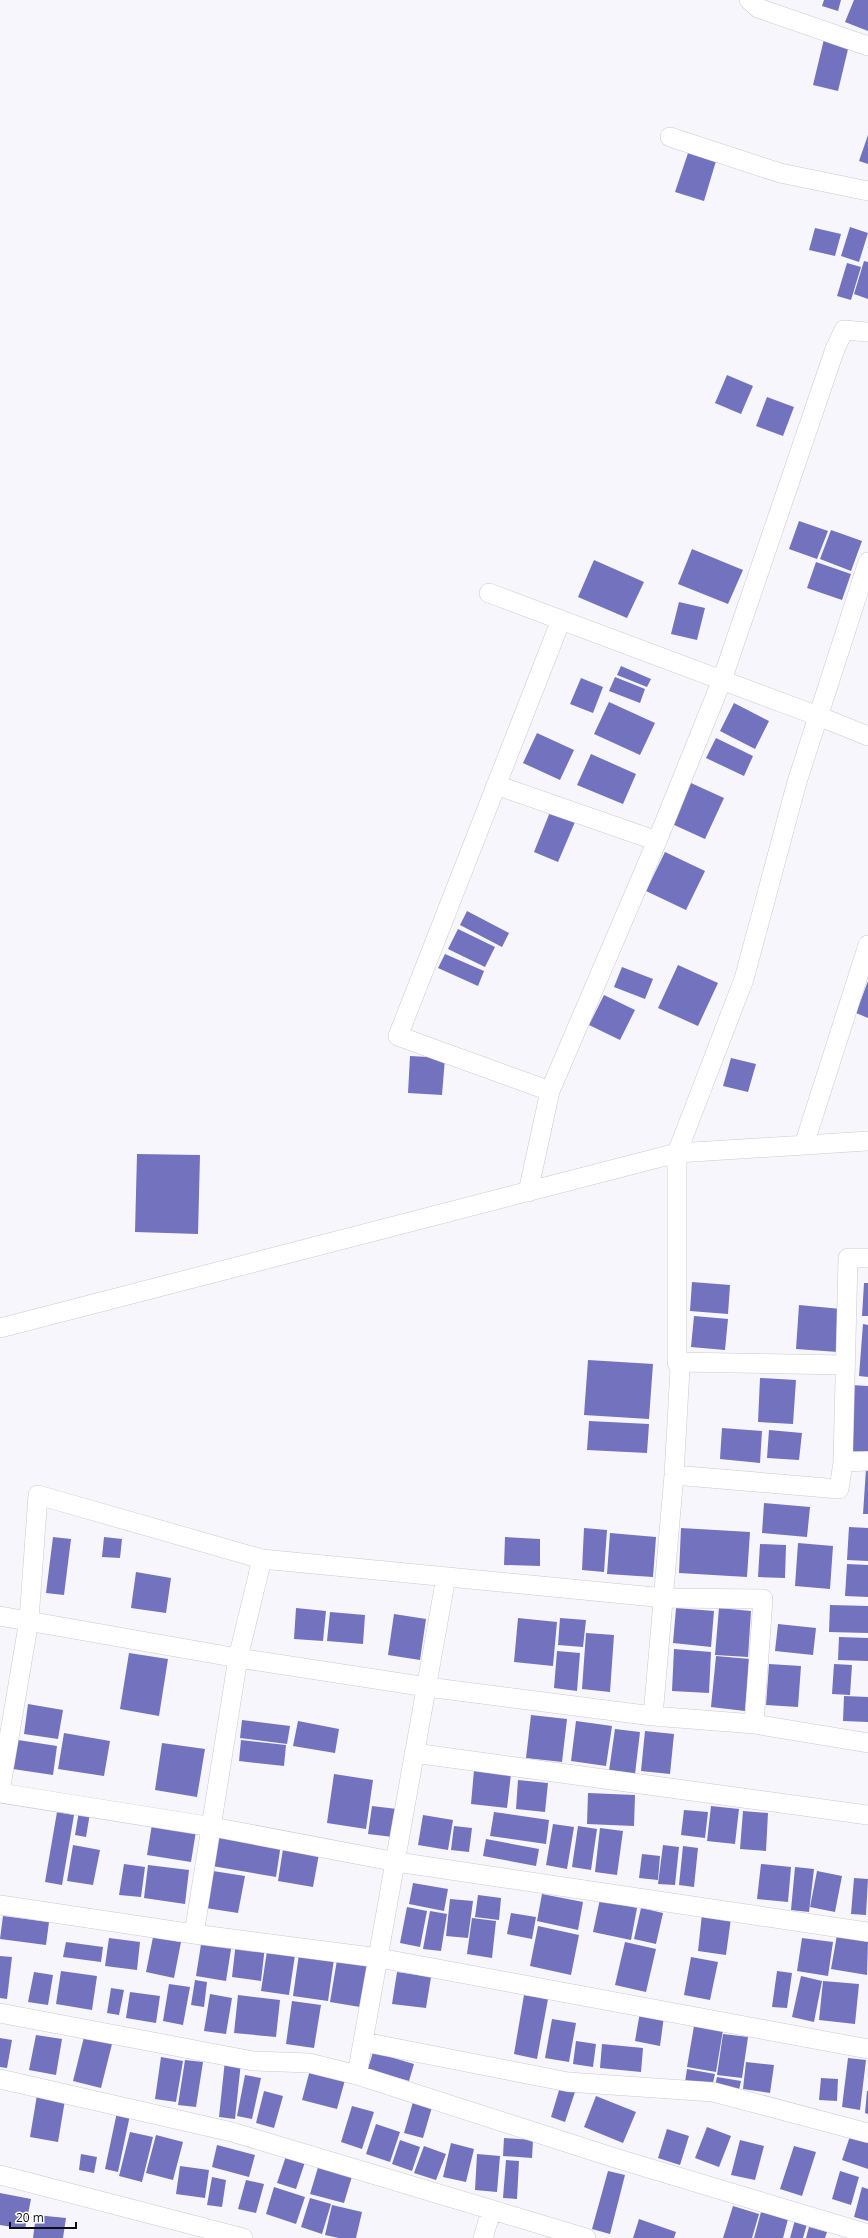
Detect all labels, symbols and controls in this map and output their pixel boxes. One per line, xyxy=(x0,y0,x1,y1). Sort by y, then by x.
scale bar xyxy=(10,2204,76,2230)
text: 20 m xyxy=(16,2209,44,2226)

